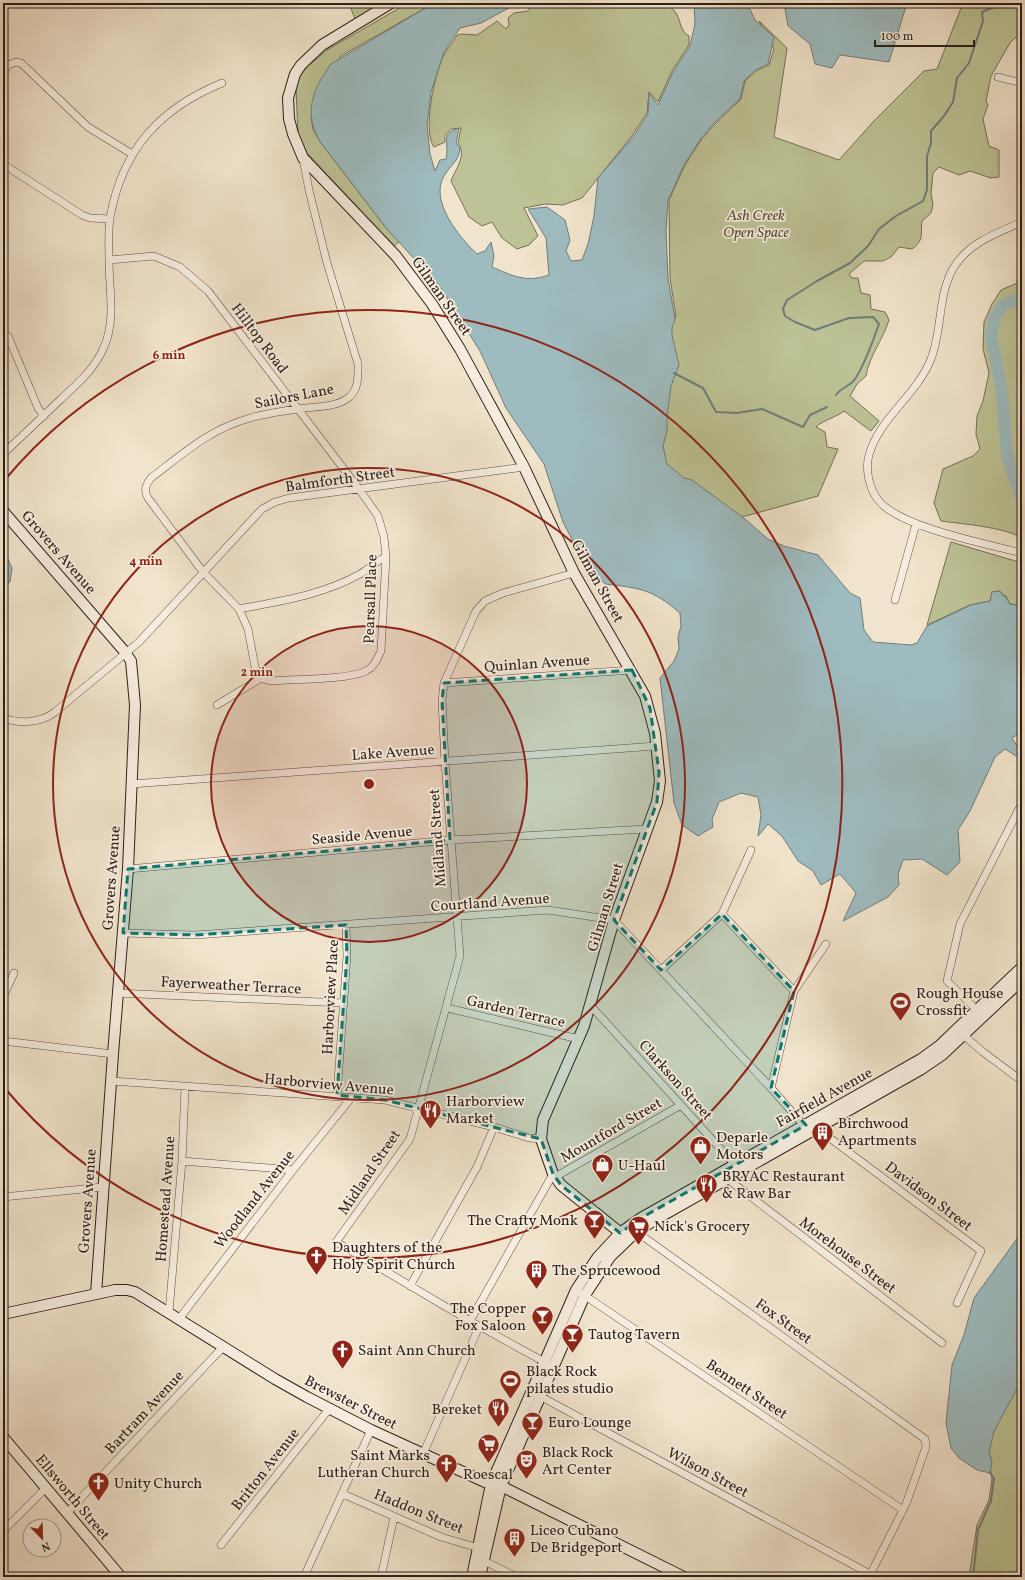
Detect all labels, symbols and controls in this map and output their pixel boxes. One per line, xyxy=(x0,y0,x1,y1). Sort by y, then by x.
scale bar xyxy=(875,22,974,48)
text: 100 m xyxy=(881,29,914,45)
park label: Ash Creek Open Space xyxy=(723,206,790,244)
street label: Gilman Street xyxy=(406,253,476,341)
street label: Hilltop Road xyxy=(225,299,292,379)
text: 6 min xyxy=(153,348,185,364)
street label: Sailors Lane xyxy=(253,379,336,415)
street label: Balmforth Street xyxy=(284,462,396,499)
street label: Grovers Avenue xyxy=(16,507,100,599)
street label: Gilman Street xyxy=(565,536,628,627)
text: 4 min xyxy=(129,554,163,570)
street label: Pearsall Place xyxy=(359,554,384,644)
street label: Quinlan Avenue xyxy=(484,650,591,679)
text: 2 min xyxy=(241,665,273,681)
street label: Lake Avenue xyxy=(351,740,435,767)
centre of rings xyxy=(362,777,376,791)
street label: Midland Street xyxy=(425,788,452,888)
street label: Seaside Avenue xyxy=(311,822,414,851)
street label: Grovers Avenue xyxy=(98,825,127,931)
street label: Gilman Street xyxy=(583,860,630,954)
street label: Courtland Avenue xyxy=(430,889,550,918)
street label: Harborview Place xyxy=(318,939,345,1055)
street label: Fayerweather Terrace xyxy=(160,972,302,1001)
place label: Rough House Crossfit xyxy=(916,984,1003,1022)
sports icon: Rough House Crossfit xyxy=(888,989,914,1022)
street label: Garden Terrace xyxy=(464,991,567,1034)
street label: Clarkson Street xyxy=(633,1036,717,1126)
street label: Fairfield Avenue xyxy=(773,1063,877,1134)
street label: Harborview Avenue xyxy=(263,1069,395,1102)
place label: Harborview Market xyxy=(446,1092,525,1130)
street label: Mountford Street xyxy=(557,1094,667,1169)
restaurant icon: Harborview Market xyxy=(418,1097,444,1130)
place label: Birchwood Apartments xyxy=(838,1114,917,1152)
building icon: Birchwood Apartments xyxy=(809,1119,835,1152)
street label: Midland Street xyxy=(334,1126,407,1220)
place label: Deparle Motors xyxy=(716,1128,768,1166)
shop icon: Deparle Motors xyxy=(688,1133,714,1166)
street label: Homestead Avenue xyxy=(152,1135,181,1263)
street label: Woodland Avenue xyxy=(210,1146,300,1254)
street label: Grovers Avenue xyxy=(74,1148,103,1254)
shop icon: U-Haul xyxy=(589,1152,615,1185)
place label: U-Haul xyxy=(618,1156,666,1177)
street label: Davidson Street xyxy=(880,1157,976,1237)
place label: BRYAC Restaurant & Raw Bar xyxy=(722,1167,845,1205)
restaurant icon: BRYAC Restaurant & Raw Bar xyxy=(694,1172,720,1205)
bar icon: The Crafty Monk xyxy=(581,1207,607,1240)
place label: The Crafty Monk xyxy=(467,1211,578,1232)
supermarket icon: Nick's Grocery xyxy=(625,1213,651,1246)
street label: Morehouse Street xyxy=(794,1213,900,1300)
place label: Nick's Grocery xyxy=(654,1217,750,1238)
place label: Daughters of the Holy Spirit Church xyxy=(332,1238,456,1276)
church icon: Daughters of the Holy Spirit Church xyxy=(303,1243,329,1276)
building icon: The Sprucewood xyxy=(524,1257,550,1290)
place label: The Sprucewood xyxy=(552,1261,661,1282)
street label: Fox Street xyxy=(750,1294,816,1350)
place label: The Copper Fox Saloon xyxy=(450,1299,526,1337)
bar icon: The Copper Fox Saloon xyxy=(529,1304,555,1337)
bar icon: Tautog Tavern xyxy=(559,1321,585,1354)
place label: Tautog Tavern xyxy=(588,1325,680,1346)
church icon: Saint Ann Church xyxy=(330,1337,356,1370)
place label: Saint Ann Church xyxy=(358,1341,476,1362)
street label: Bennett Street xyxy=(701,1355,791,1425)
place label: Black Rock pilates studio xyxy=(526,1362,614,1400)
street label: Bartram Avenue xyxy=(101,1367,189,1459)
sports icon: Black Rock pilates studio xyxy=(498,1367,524,1400)
street label: Brewster Street xyxy=(300,1371,400,1436)
restaurant icon: Bereket xyxy=(485,1396,511,1429)
place label: Bereket xyxy=(432,1400,482,1421)
bar icon: Euro Lounge xyxy=(520,1409,546,1442)
place label: Euro Lounge xyxy=(548,1413,631,1434)
street label: Britton Avenue xyxy=(227,1424,305,1516)
supermarket icon: Roescal xyxy=(475,1432,501,1465)
place label: Black Rock Art Center xyxy=(542,1443,613,1481)
street label: Wilson Street xyxy=(663,1443,752,1504)
place label: Saint Marks Lutheran Church xyxy=(317,1446,430,1484)
theatre icon: Black Rock Art Center xyxy=(514,1448,540,1481)
street label: Ellsworth Street xyxy=(30,1450,114,1545)
church icon: Saint Marks Lutheran Church xyxy=(433,1451,459,1484)
place label: Roescal xyxy=(463,1465,513,1486)
church icon: Unity Church xyxy=(86,1470,112,1503)
place label: Unity Church xyxy=(114,1474,202,1495)
street label: Haddon Street xyxy=(370,1485,466,1540)
north arrow xyxy=(22,1518,62,1558)
place label: Liceo Cubano De Bridgeport xyxy=(530,1521,623,1559)
building icon: Liceo Cubano De Bridgeport xyxy=(501,1526,527,1559)
text: N xyxy=(39,1537,52,1554)

